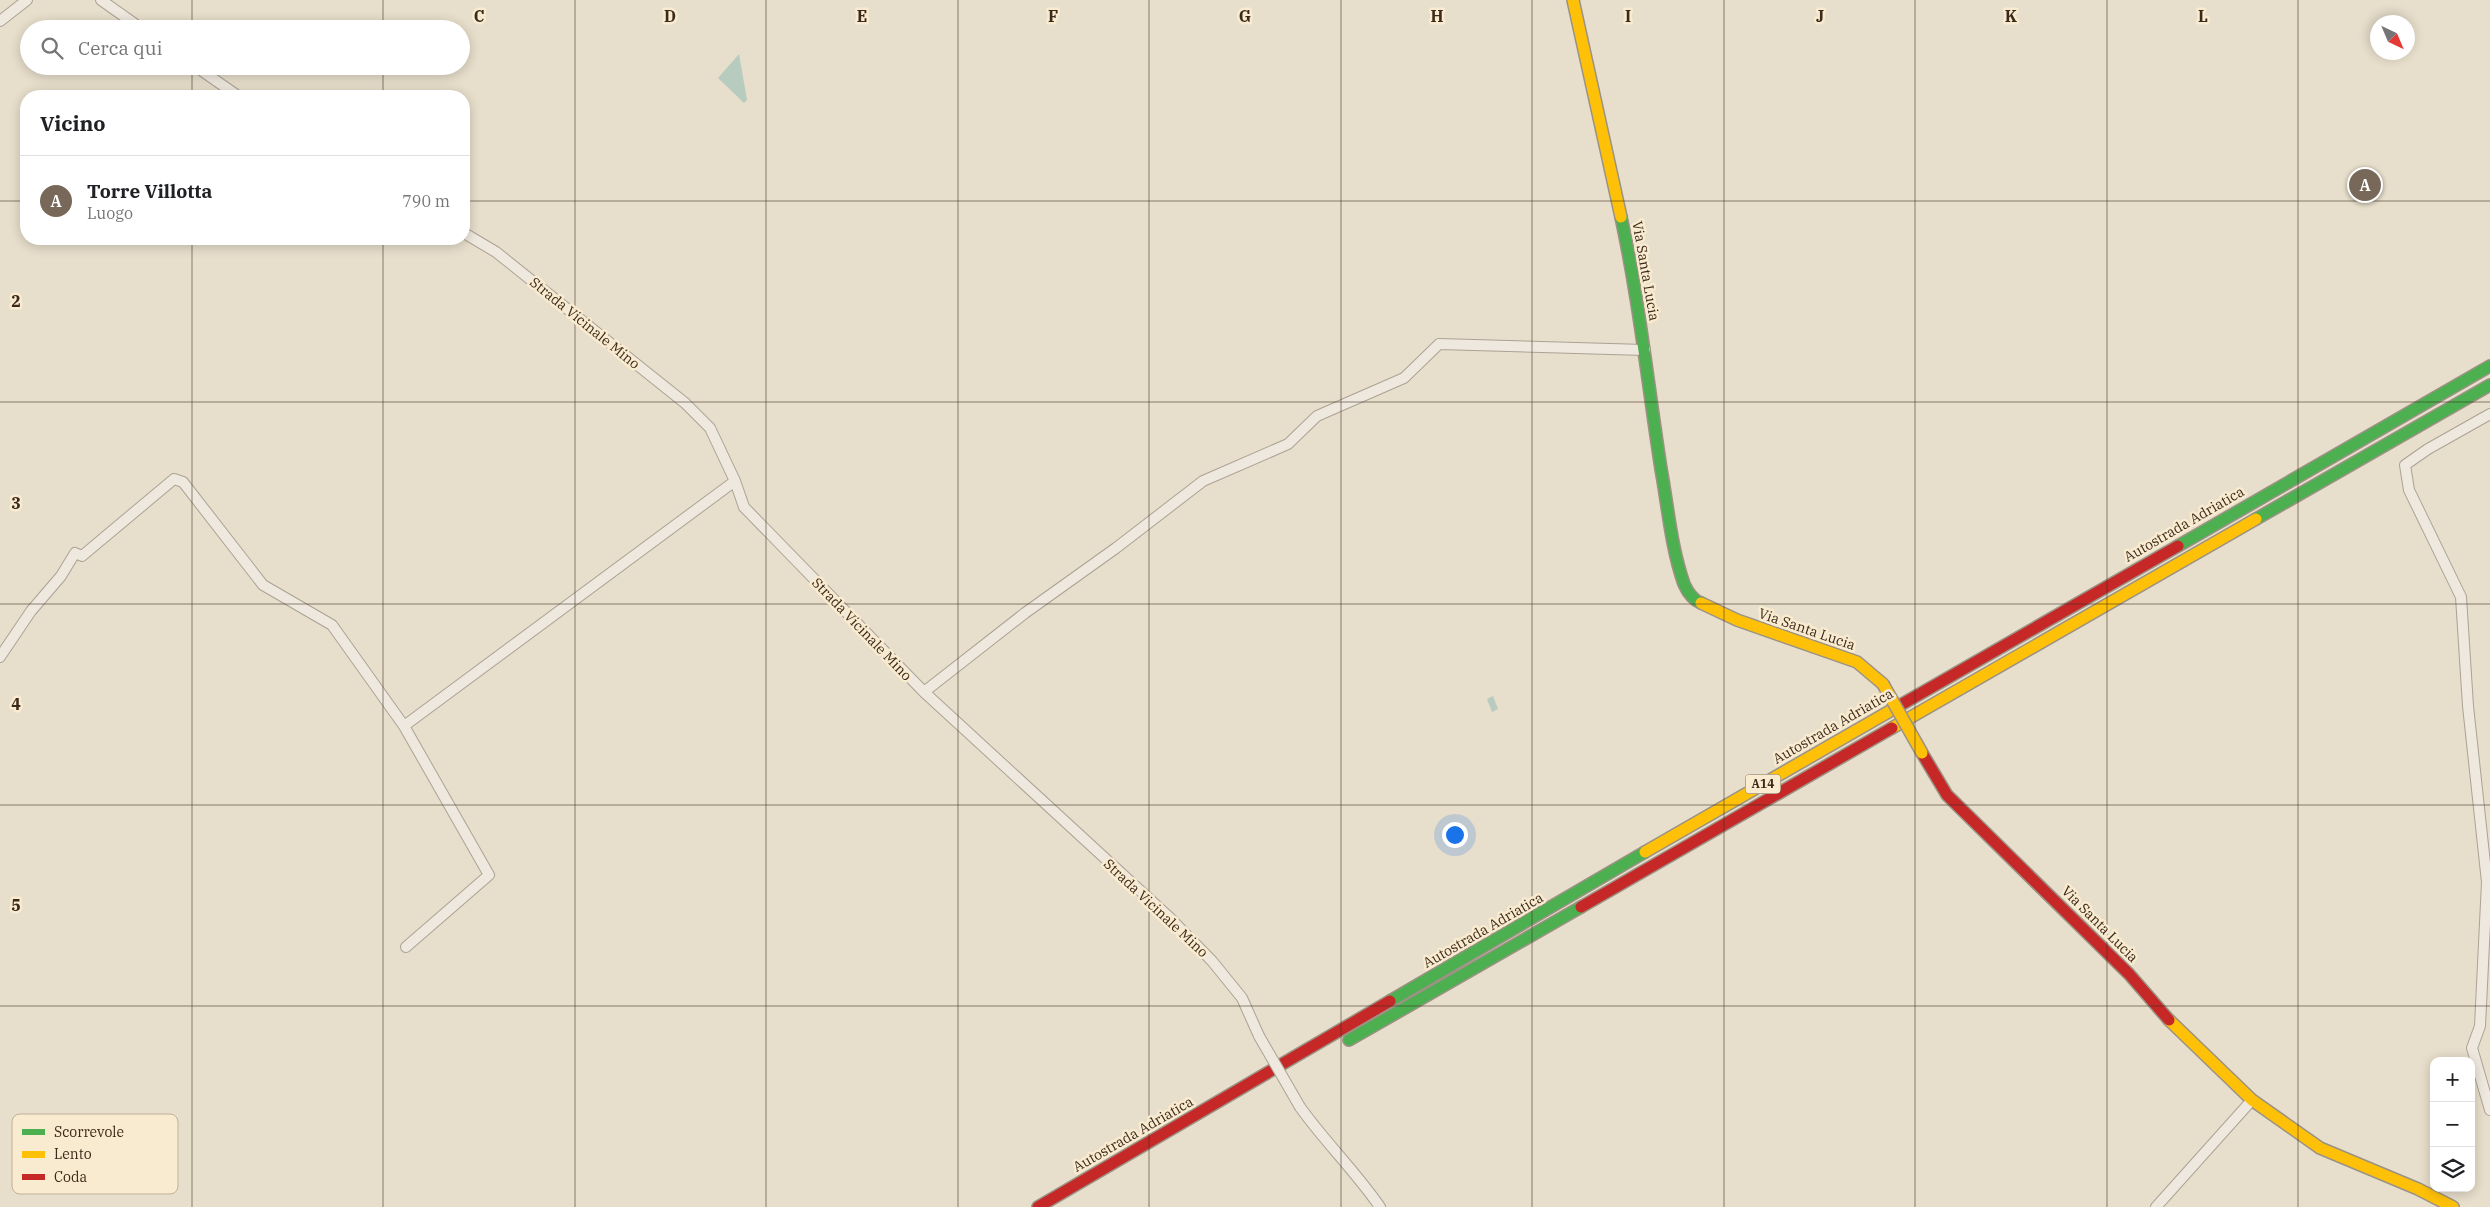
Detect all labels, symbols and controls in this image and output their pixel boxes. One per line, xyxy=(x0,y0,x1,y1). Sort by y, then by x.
text: C xyxy=(474,6,484,26)
text: D xyxy=(664,6,676,26)
text: E xyxy=(857,6,867,26)
text: F xyxy=(1048,6,1058,26)
text: G xyxy=(1239,6,1251,26)
text: H xyxy=(1431,6,1444,26)
text: I xyxy=(1625,6,1631,26)
text: J xyxy=(1816,6,1824,26)
text: K xyxy=(2005,6,2018,26)
text: L xyxy=(2198,6,2208,26)
north arrow xyxy=(2370,15,2415,60)
search box xyxy=(20,20,470,75)
icon: search xyxy=(38,34,66,62)
text: Cerca qui xyxy=(78,36,162,60)
text: Vicino xyxy=(40,109,106,137)
pin: A xyxy=(2349,166,2381,204)
text: Torre Villotta xyxy=(87,179,212,203)
text: A xyxy=(50,191,62,211)
text: 790 m xyxy=(402,191,450,211)
text: Luogo xyxy=(87,203,133,223)
street label: Via Santa Lucia xyxy=(1628,220,1664,323)
street label: Strada Vicinale Mino xyxy=(526,273,644,373)
text: 2 xyxy=(11,291,21,311)
street label: Autostrada Adriatica xyxy=(2121,482,2248,566)
text: 3 xyxy=(11,493,21,513)
street label: Strada Vicinale Mino xyxy=(808,574,916,684)
street label: Via Santa Lucia xyxy=(1756,604,1858,654)
street label: Autostrada Adriatica xyxy=(1770,684,1897,768)
text: 4 xyxy=(11,694,21,714)
road number: A14 xyxy=(1746,774,1780,794)
your location xyxy=(1442,822,1468,848)
street label: Strada Vicinale Mino xyxy=(1100,855,1212,961)
street label: Via Santa Lucia xyxy=(2058,882,2142,966)
street label: Autostrada Adriatica xyxy=(1420,888,1547,972)
text: 5 xyxy=(11,895,21,915)
map controls xyxy=(2430,1057,2475,1192)
button: + xyxy=(2430,1057,2475,1102)
street label: Autostrada Adriatica xyxy=(1070,1092,1197,1176)
button: − xyxy=(2430,1102,2475,1147)
legend xyxy=(12,1114,178,1194)
text: Scorrevole xyxy=(54,1123,124,1141)
text: Lento xyxy=(54,1145,92,1163)
button: layers xyxy=(2430,1147,2475,1192)
text: Coda xyxy=(54,1168,87,1186)

